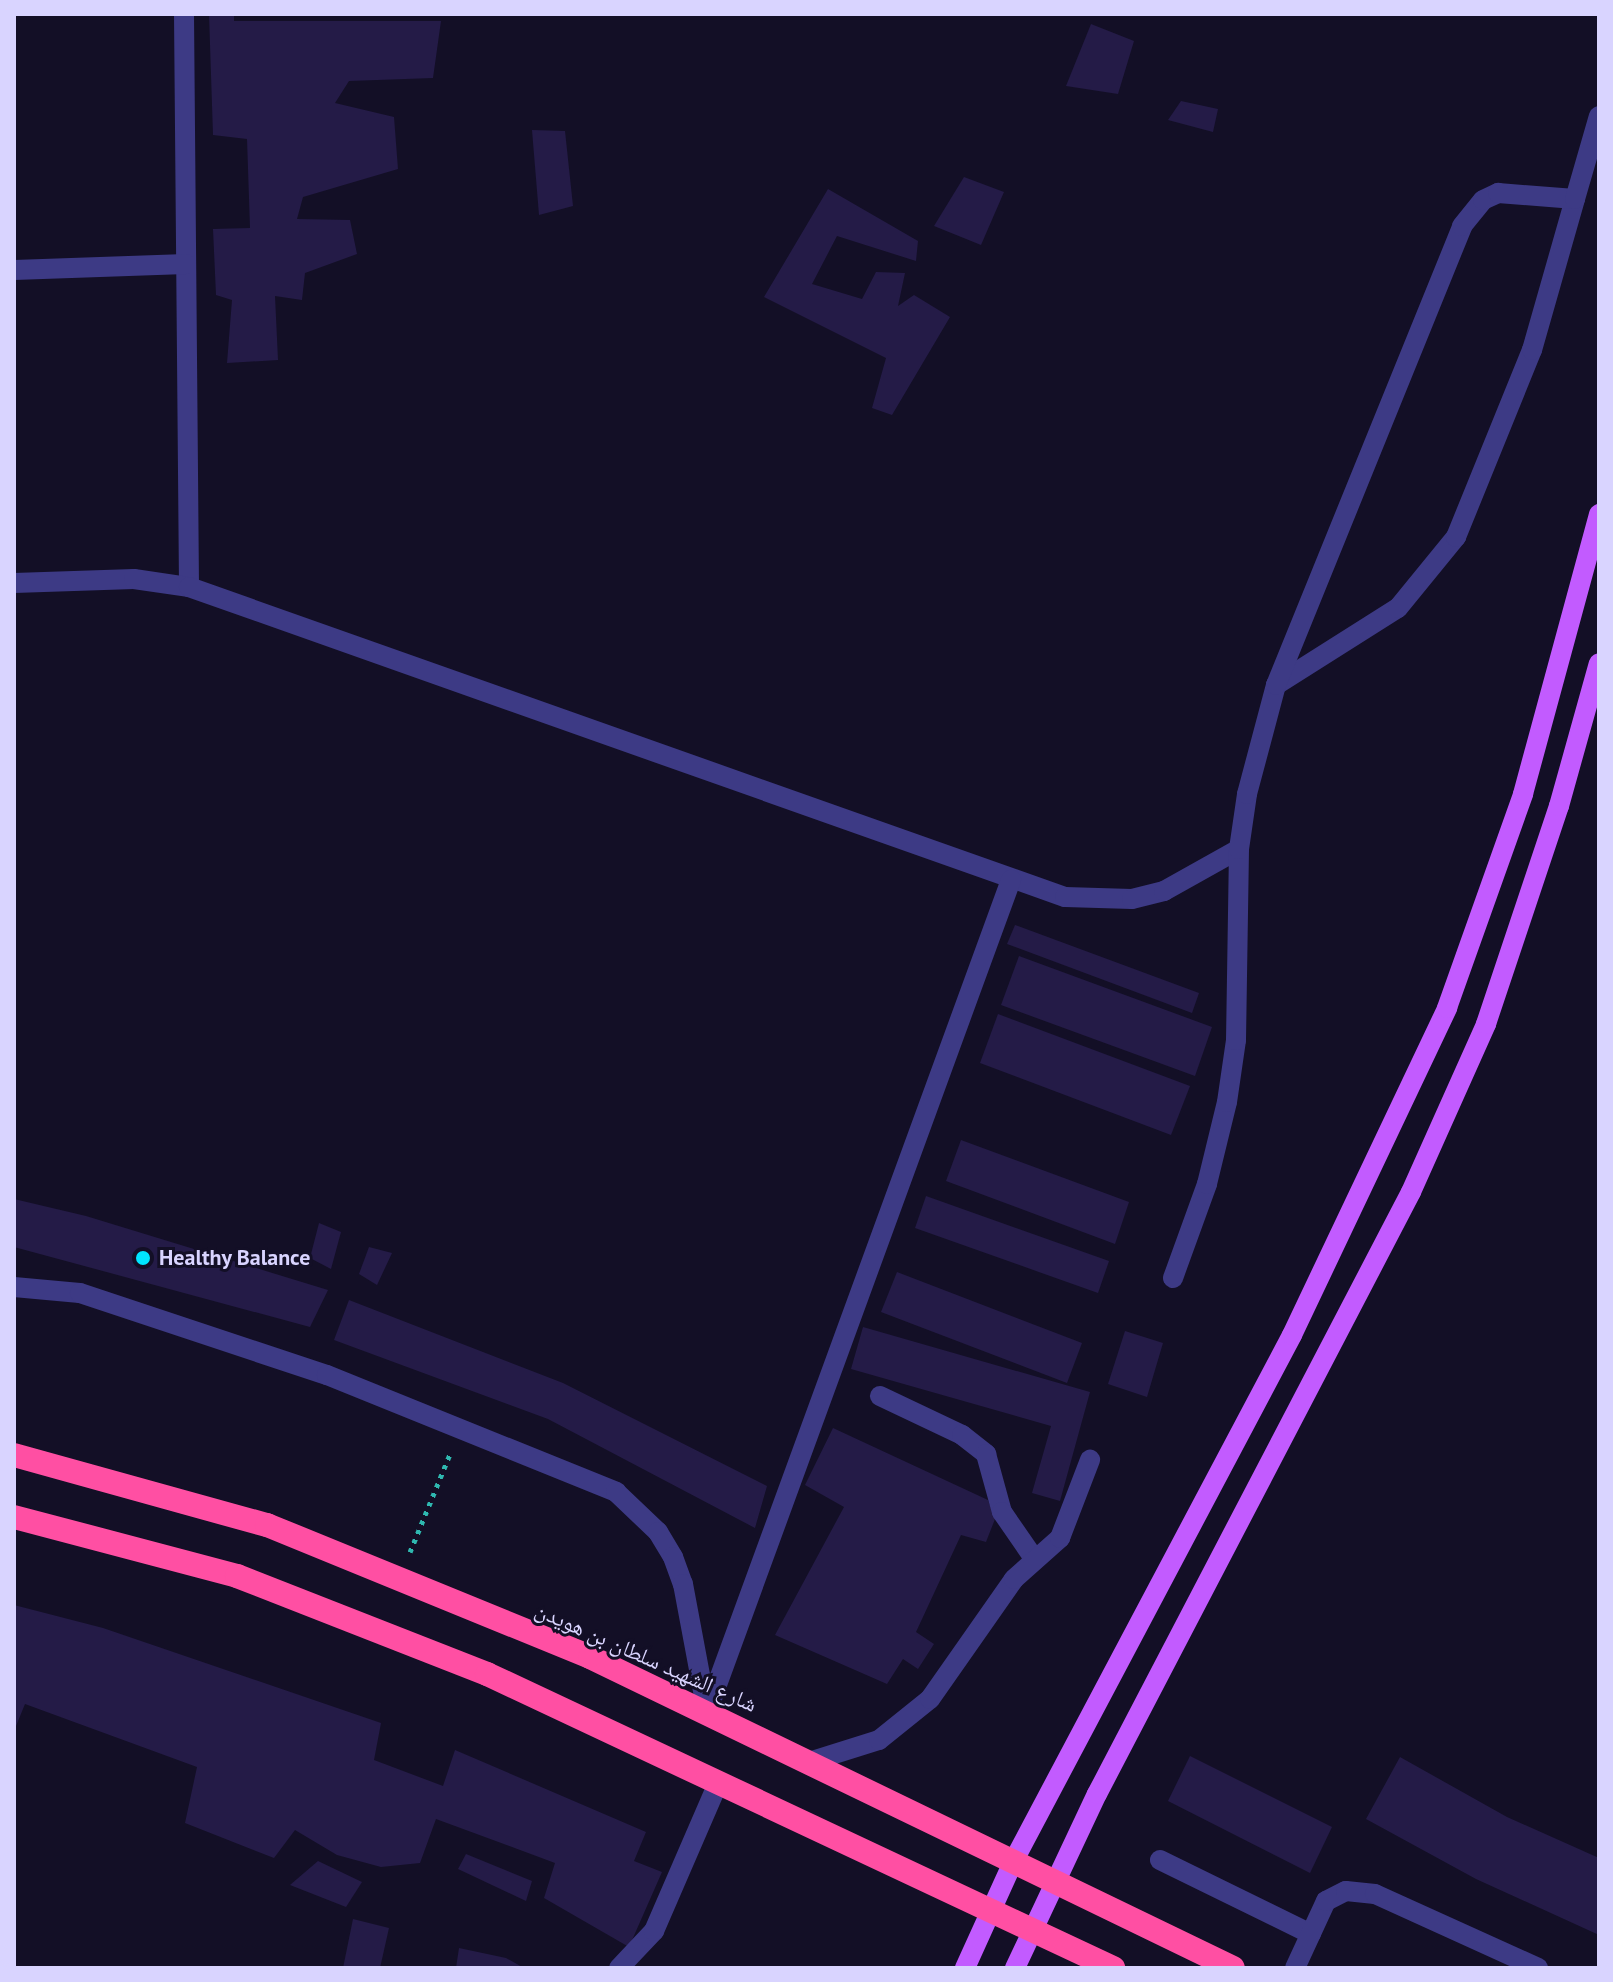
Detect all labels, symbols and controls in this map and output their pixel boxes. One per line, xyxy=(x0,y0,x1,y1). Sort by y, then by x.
place label: Healthy Balance xyxy=(159,1245,311,1271)
marker: Healthy Balance xyxy=(134,1249,152,1267)
street label: شارع الشهيد سلطان بن هويدن xyxy=(531,1596,761,1718)

